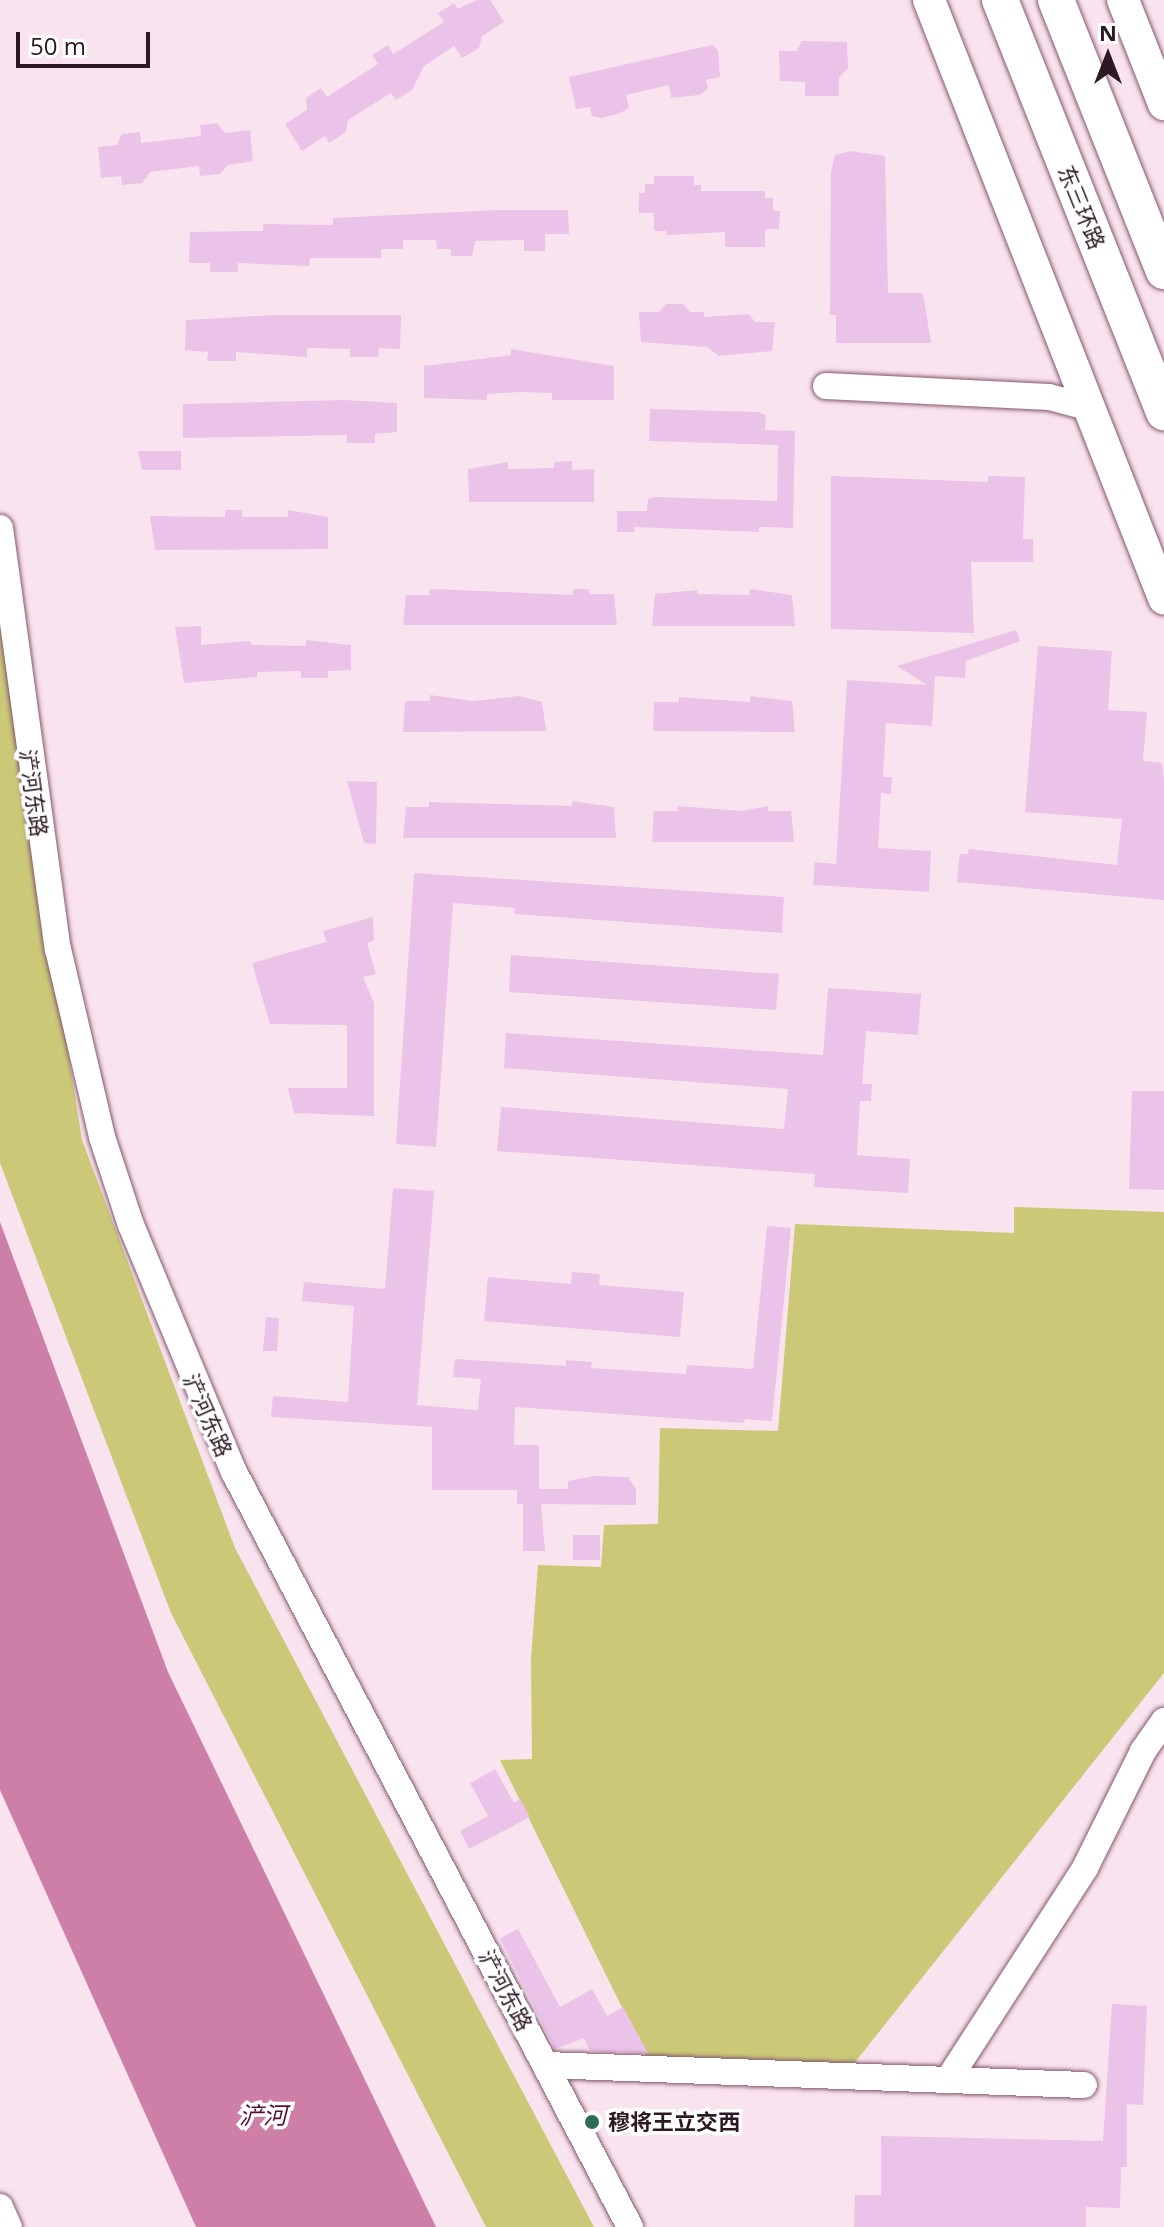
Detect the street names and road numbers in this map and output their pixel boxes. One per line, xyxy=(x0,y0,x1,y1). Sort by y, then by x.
street label: 东三环路 xyxy=(1053,161,1111,253)
street label: 浐河东路 xyxy=(15,748,53,838)
street label: 浐河东路 xyxy=(178,1369,238,1461)
street label: 浐河东路 xyxy=(474,1945,538,2035)

